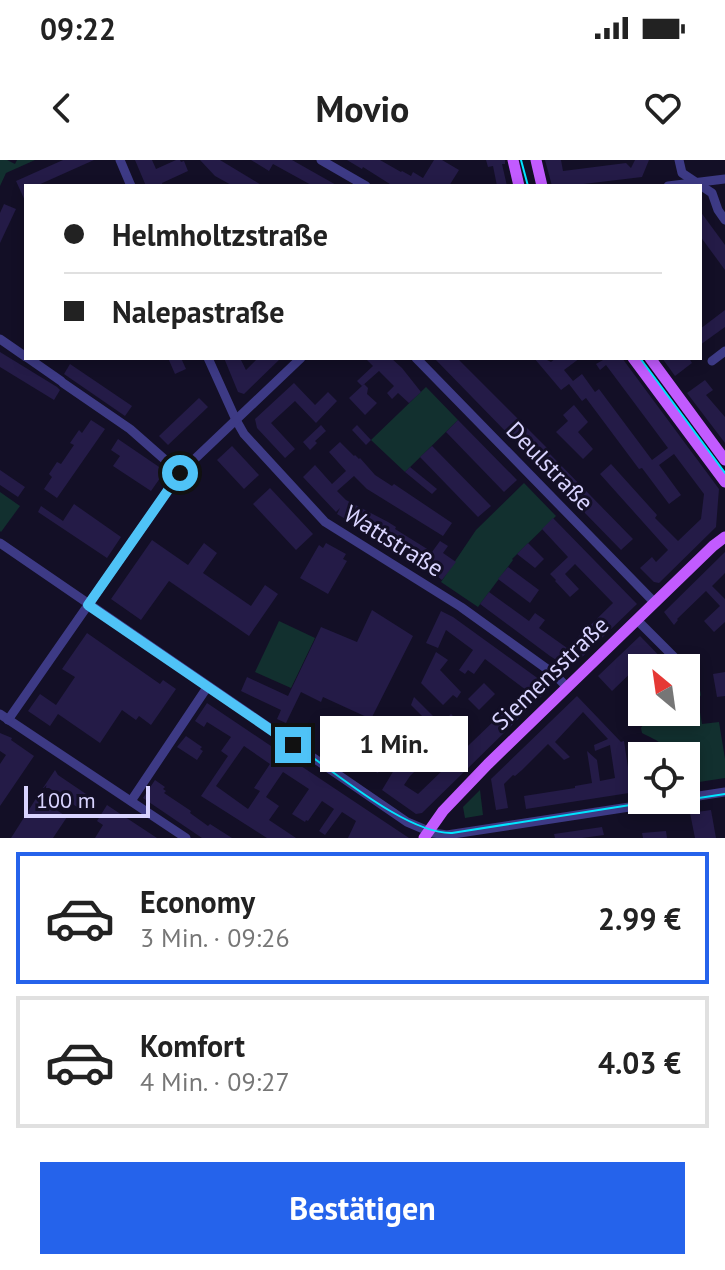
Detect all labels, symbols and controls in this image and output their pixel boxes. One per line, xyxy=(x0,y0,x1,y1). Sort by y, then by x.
text: 09:22 xyxy=(40,9,116,48)
text: Movio xyxy=(316,85,409,132)
icon: back xyxy=(40,86,84,130)
icon: heart xyxy=(641,86,685,130)
text: Helmholtzstraße xyxy=(112,215,328,254)
text: Nalepastraße xyxy=(112,292,284,331)
street label: Deulstraße xyxy=(500,415,600,517)
route start xyxy=(162,455,198,491)
street label: Wattstraße xyxy=(338,498,450,584)
street label: Siemensstraße xyxy=(485,609,615,737)
north arrow xyxy=(628,654,700,726)
map controls xyxy=(628,654,700,814)
callout: 1 Min. xyxy=(321,717,469,773)
route end xyxy=(275,727,311,763)
text: 1 Min. xyxy=(359,727,429,760)
button: locate xyxy=(628,742,700,814)
scale bar xyxy=(24,782,150,818)
text: 100 m xyxy=(36,786,96,814)
icon: car xyxy=(44,882,116,954)
text: Economy xyxy=(140,882,255,921)
text: 2.99 € xyxy=(598,899,681,938)
text: 3 Min. · 09:26 xyxy=(140,921,290,954)
icon: car xyxy=(44,1026,116,1098)
text: Komfort xyxy=(140,1026,245,1065)
text: 4.03 € xyxy=(598,1043,681,1082)
text: 4 Min. · 09:27 xyxy=(140,1065,290,1098)
button: Bestätigen xyxy=(40,1162,685,1254)

